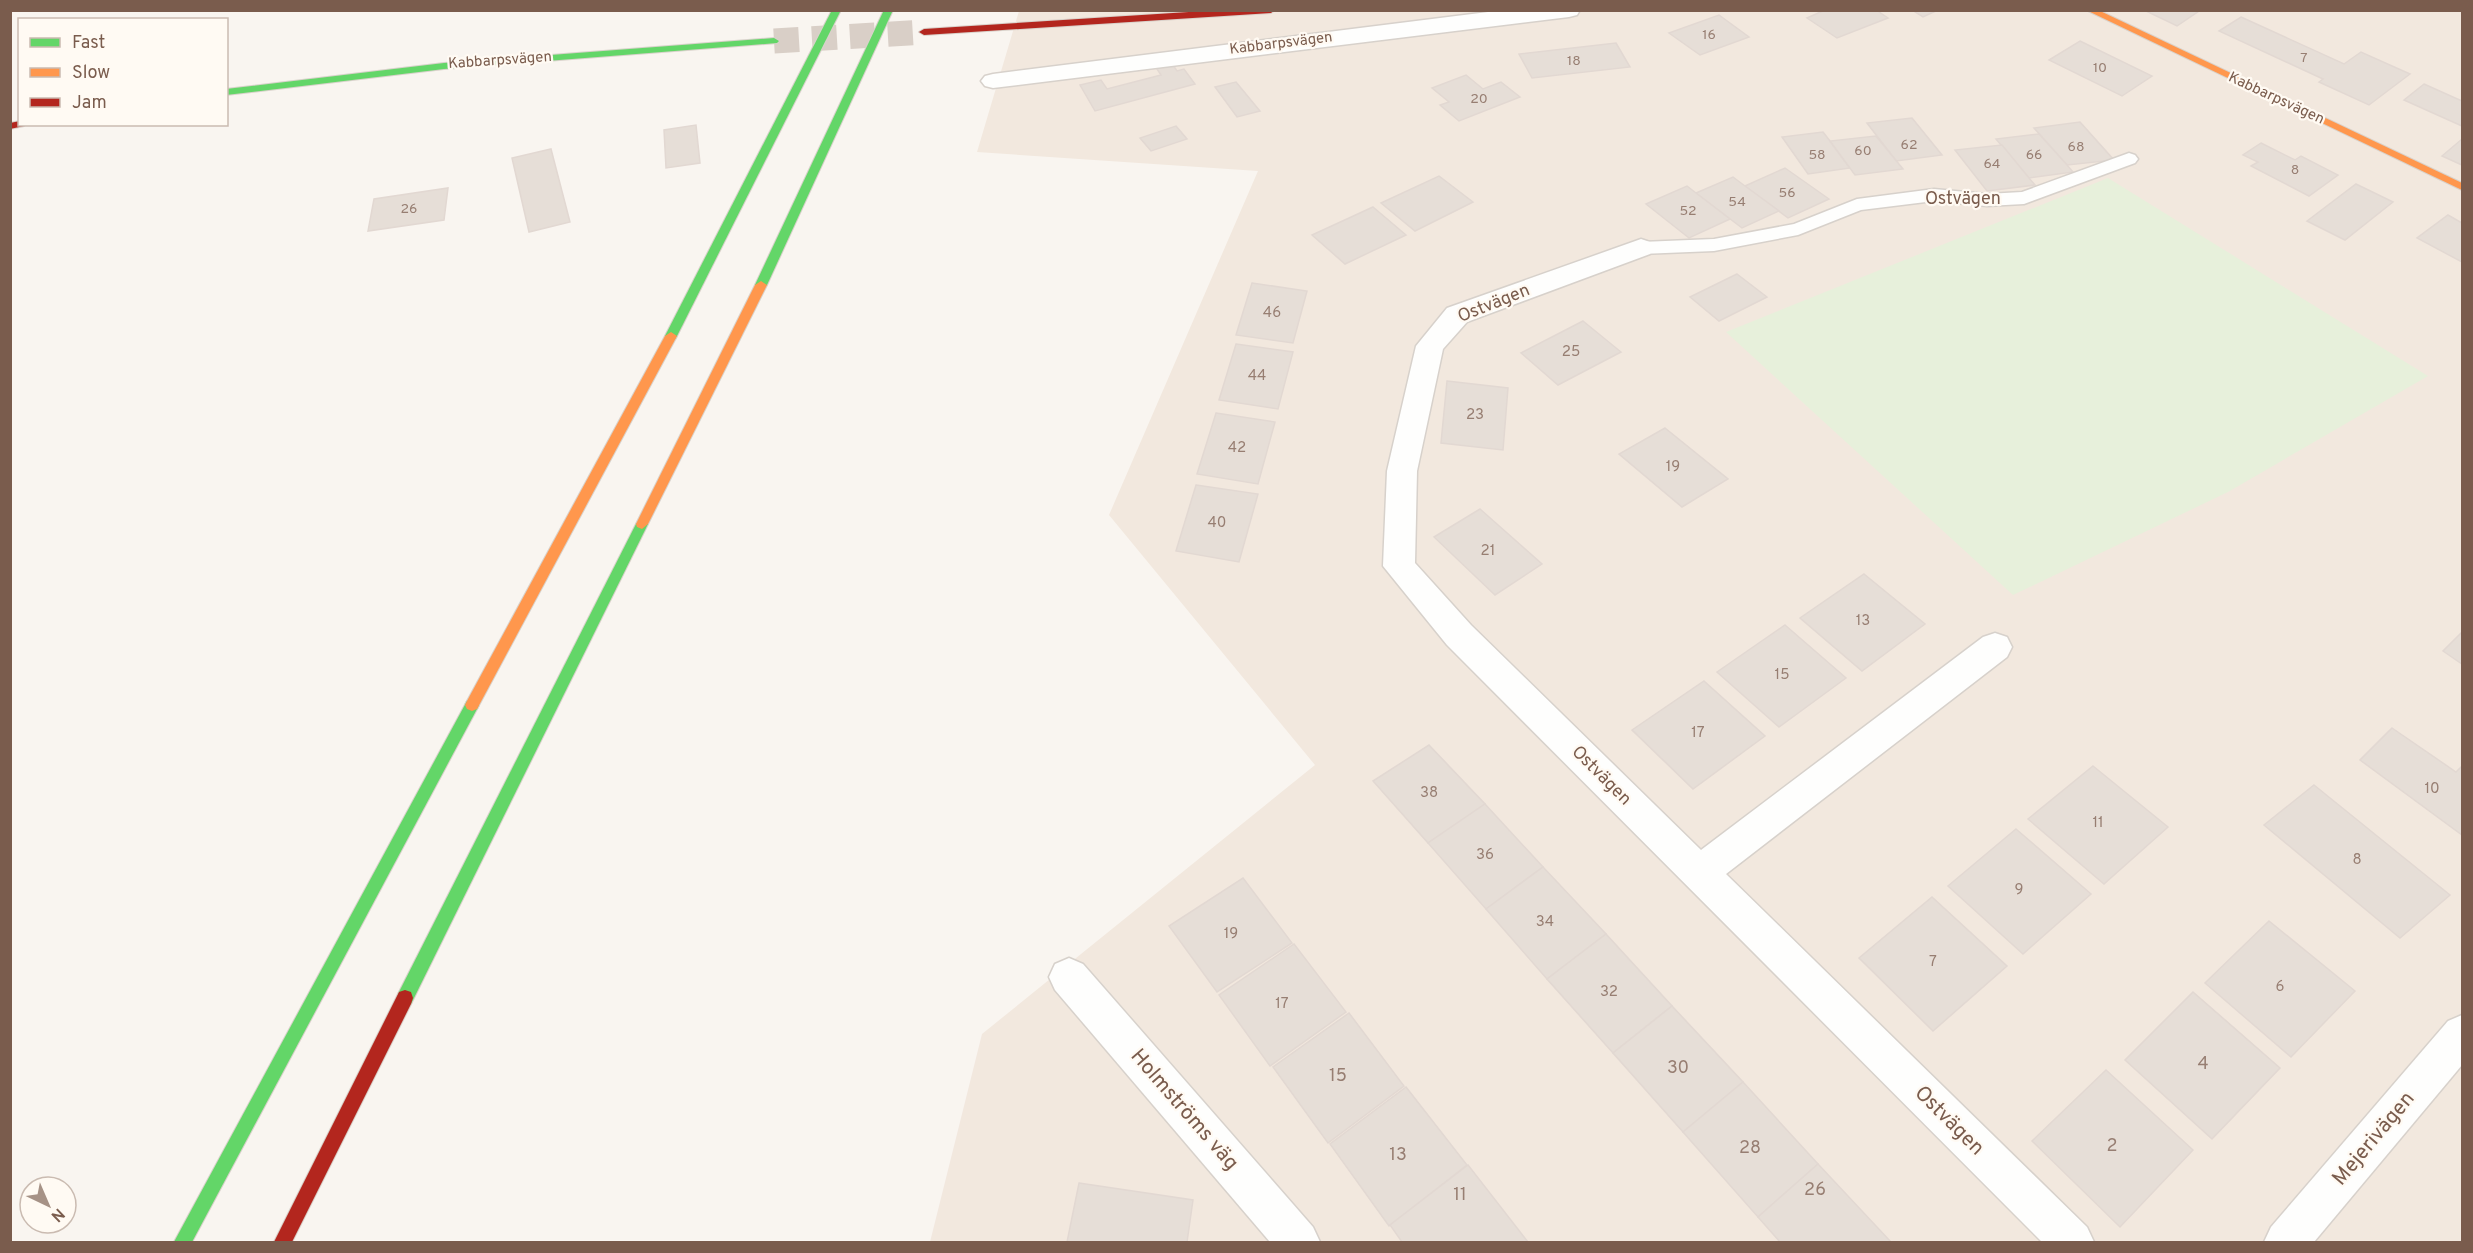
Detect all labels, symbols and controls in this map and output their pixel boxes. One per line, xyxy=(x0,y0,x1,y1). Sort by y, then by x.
legend xyxy=(18,18,228,126)
house number: 16 xyxy=(1702,27,1716,44)
street label: Kabbarpsvägen xyxy=(1228,28,1334,60)
text: Fast xyxy=(72,32,105,55)
street label: Kabbarpsvägen xyxy=(448,48,552,74)
house number: 7 xyxy=(2300,50,2308,67)
house number: 18 xyxy=(1567,53,1581,70)
house number: 10 xyxy=(2093,60,2107,77)
text: Slow xyxy=(72,62,110,85)
street label: Kabbarpsvägen xyxy=(2225,68,2327,130)
house number: 20 xyxy=(1470,91,1488,108)
text: Jam xyxy=(72,92,107,115)
house number: 62 xyxy=(1901,137,1917,154)
house number: 68 xyxy=(2068,139,2084,156)
house number: 60 xyxy=(1854,143,1872,160)
house number: 58 xyxy=(1808,147,1826,164)
house number: 66 xyxy=(2026,147,2042,164)
house number: 64 xyxy=(1983,156,2001,173)
house number: 8 xyxy=(2291,162,2299,179)
house number: 56 xyxy=(1778,185,1796,202)
street label: Ostvägen xyxy=(1925,188,2001,211)
house number: 54 xyxy=(1728,194,1746,211)
house number: 26 xyxy=(401,201,417,218)
house number: 52 xyxy=(1679,203,1697,220)
street label: Ostvägen xyxy=(1455,279,1533,329)
house number: 46 xyxy=(1263,304,1281,323)
house number: 25 xyxy=(1562,343,1580,362)
house number: 44 xyxy=(1248,367,1266,386)
house number: 23 xyxy=(1466,406,1484,425)
house number: 42 xyxy=(1228,439,1246,458)
house number: 19 xyxy=(1666,458,1680,477)
house number: 40 xyxy=(1208,514,1226,533)
house number: 21 xyxy=(1481,542,1495,561)
house number: 13 xyxy=(1856,612,1870,631)
house number: 15 xyxy=(1775,666,1789,685)
house number: 17 xyxy=(1691,724,1705,743)
street label: Ostvägen xyxy=(1566,741,1636,811)
house number: 10 xyxy=(2424,780,2440,799)
house number: 38 xyxy=(1420,784,1438,803)
house number: 11 xyxy=(2092,814,2104,833)
house number: 36 xyxy=(1476,846,1494,865)
house number: 8 xyxy=(2352,851,2362,870)
house number: 9 xyxy=(2015,881,2023,900)
house number: 34 xyxy=(1536,913,1554,932)
house number: 19 xyxy=(1224,925,1238,944)
house number: 7 xyxy=(1929,953,1937,972)
house number: 6 xyxy=(2276,978,2285,997)
house number: 32 xyxy=(1600,983,1618,1002)
house number: 17 xyxy=(1275,995,1289,1014)
street label: Holmströms väg xyxy=(1124,1044,1244,1176)
house number: 4 xyxy=(2197,1053,2209,1076)
house number: 30 xyxy=(1667,1057,1689,1080)
house number: 15 xyxy=(1329,1065,1347,1088)
street label: Ostvägen xyxy=(1908,1080,1990,1162)
street label: Mejerivägen xyxy=(2327,1086,2421,1192)
house number: 2 xyxy=(2106,1135,2118,1158)
house number: 28 xyxy=(1739,1137,1761,1160)
house number: 13 xyxy=(1389,1144,1407,1167)
north arrow xyxy=(18,1175,78,1235)
house number: 26 xyxy=(1804,1179,1826,1202)
house number: 11 xyxy=(1453,1184,1467,1207)
text: N xyxy=(46,1203,68,1226)

